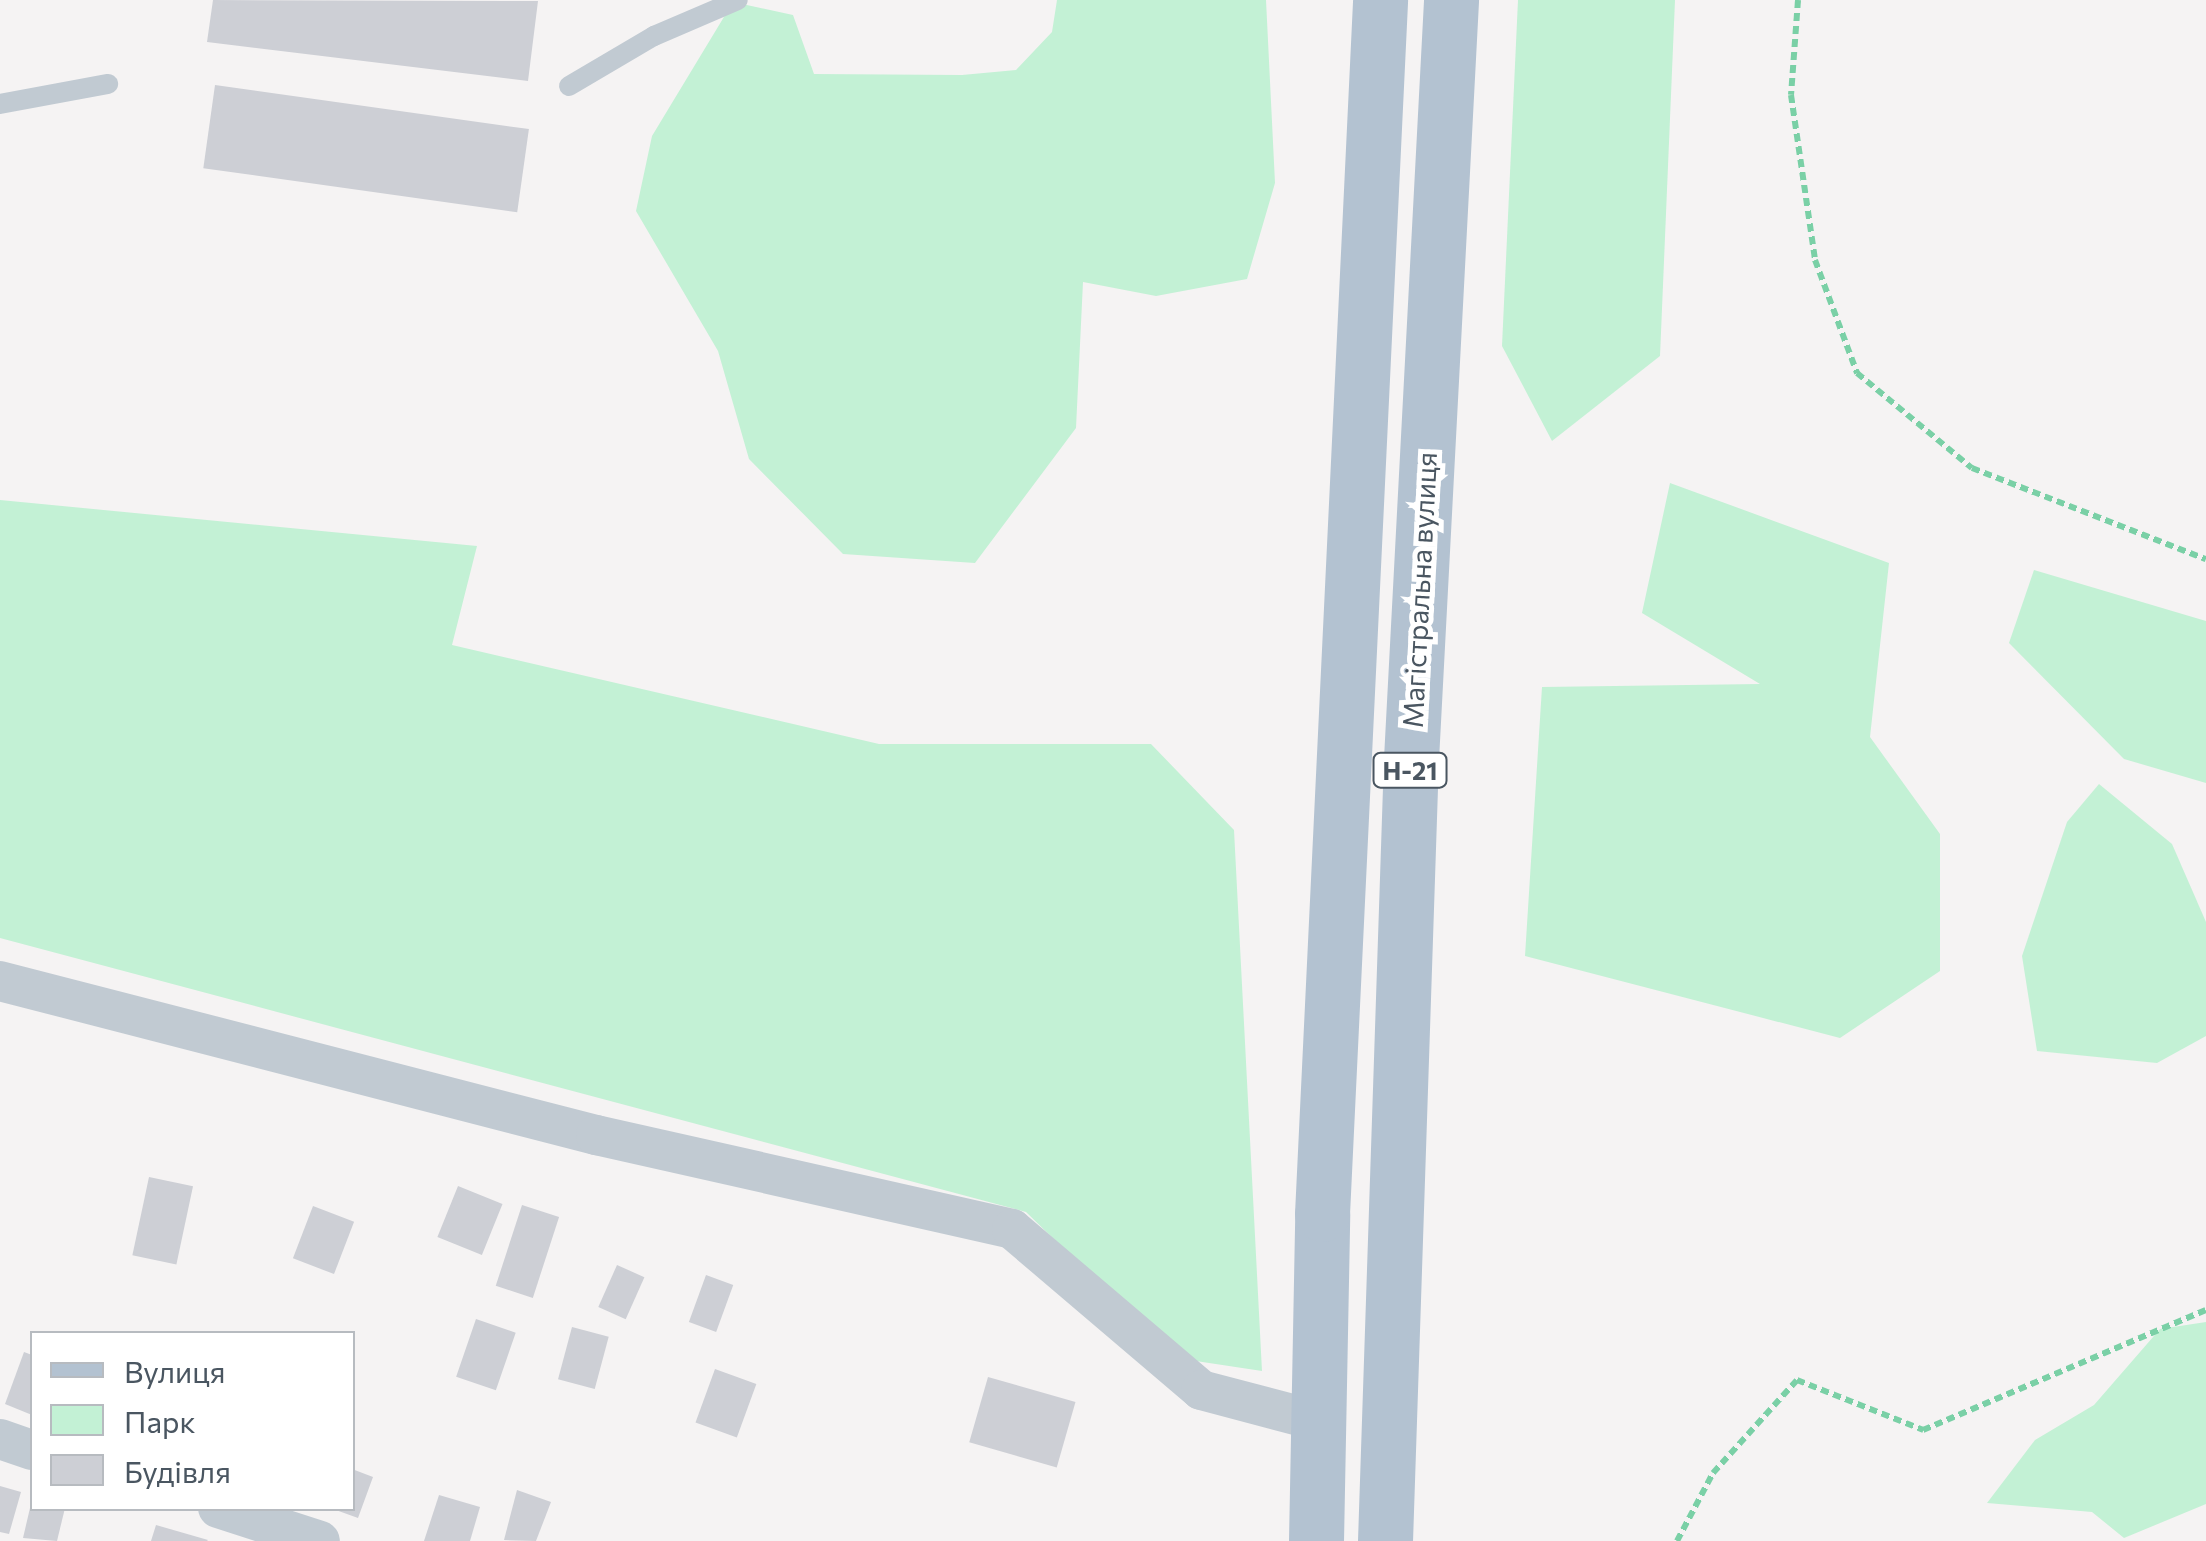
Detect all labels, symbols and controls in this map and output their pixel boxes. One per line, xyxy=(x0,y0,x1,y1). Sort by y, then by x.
street label: Магістральна вулиця xyxy=(1395,451,1443,729)
road number: Н-21 xyxy=(1372,750,1448,790)
legend xyxy=(30,1331,355,1511)
text: Вулиця xyxy=(124,1352,226,1389)
text: Парк xyxy=(124,1402,196,1439)
text: Будівля xyxy=(124,1452,231,1489)

